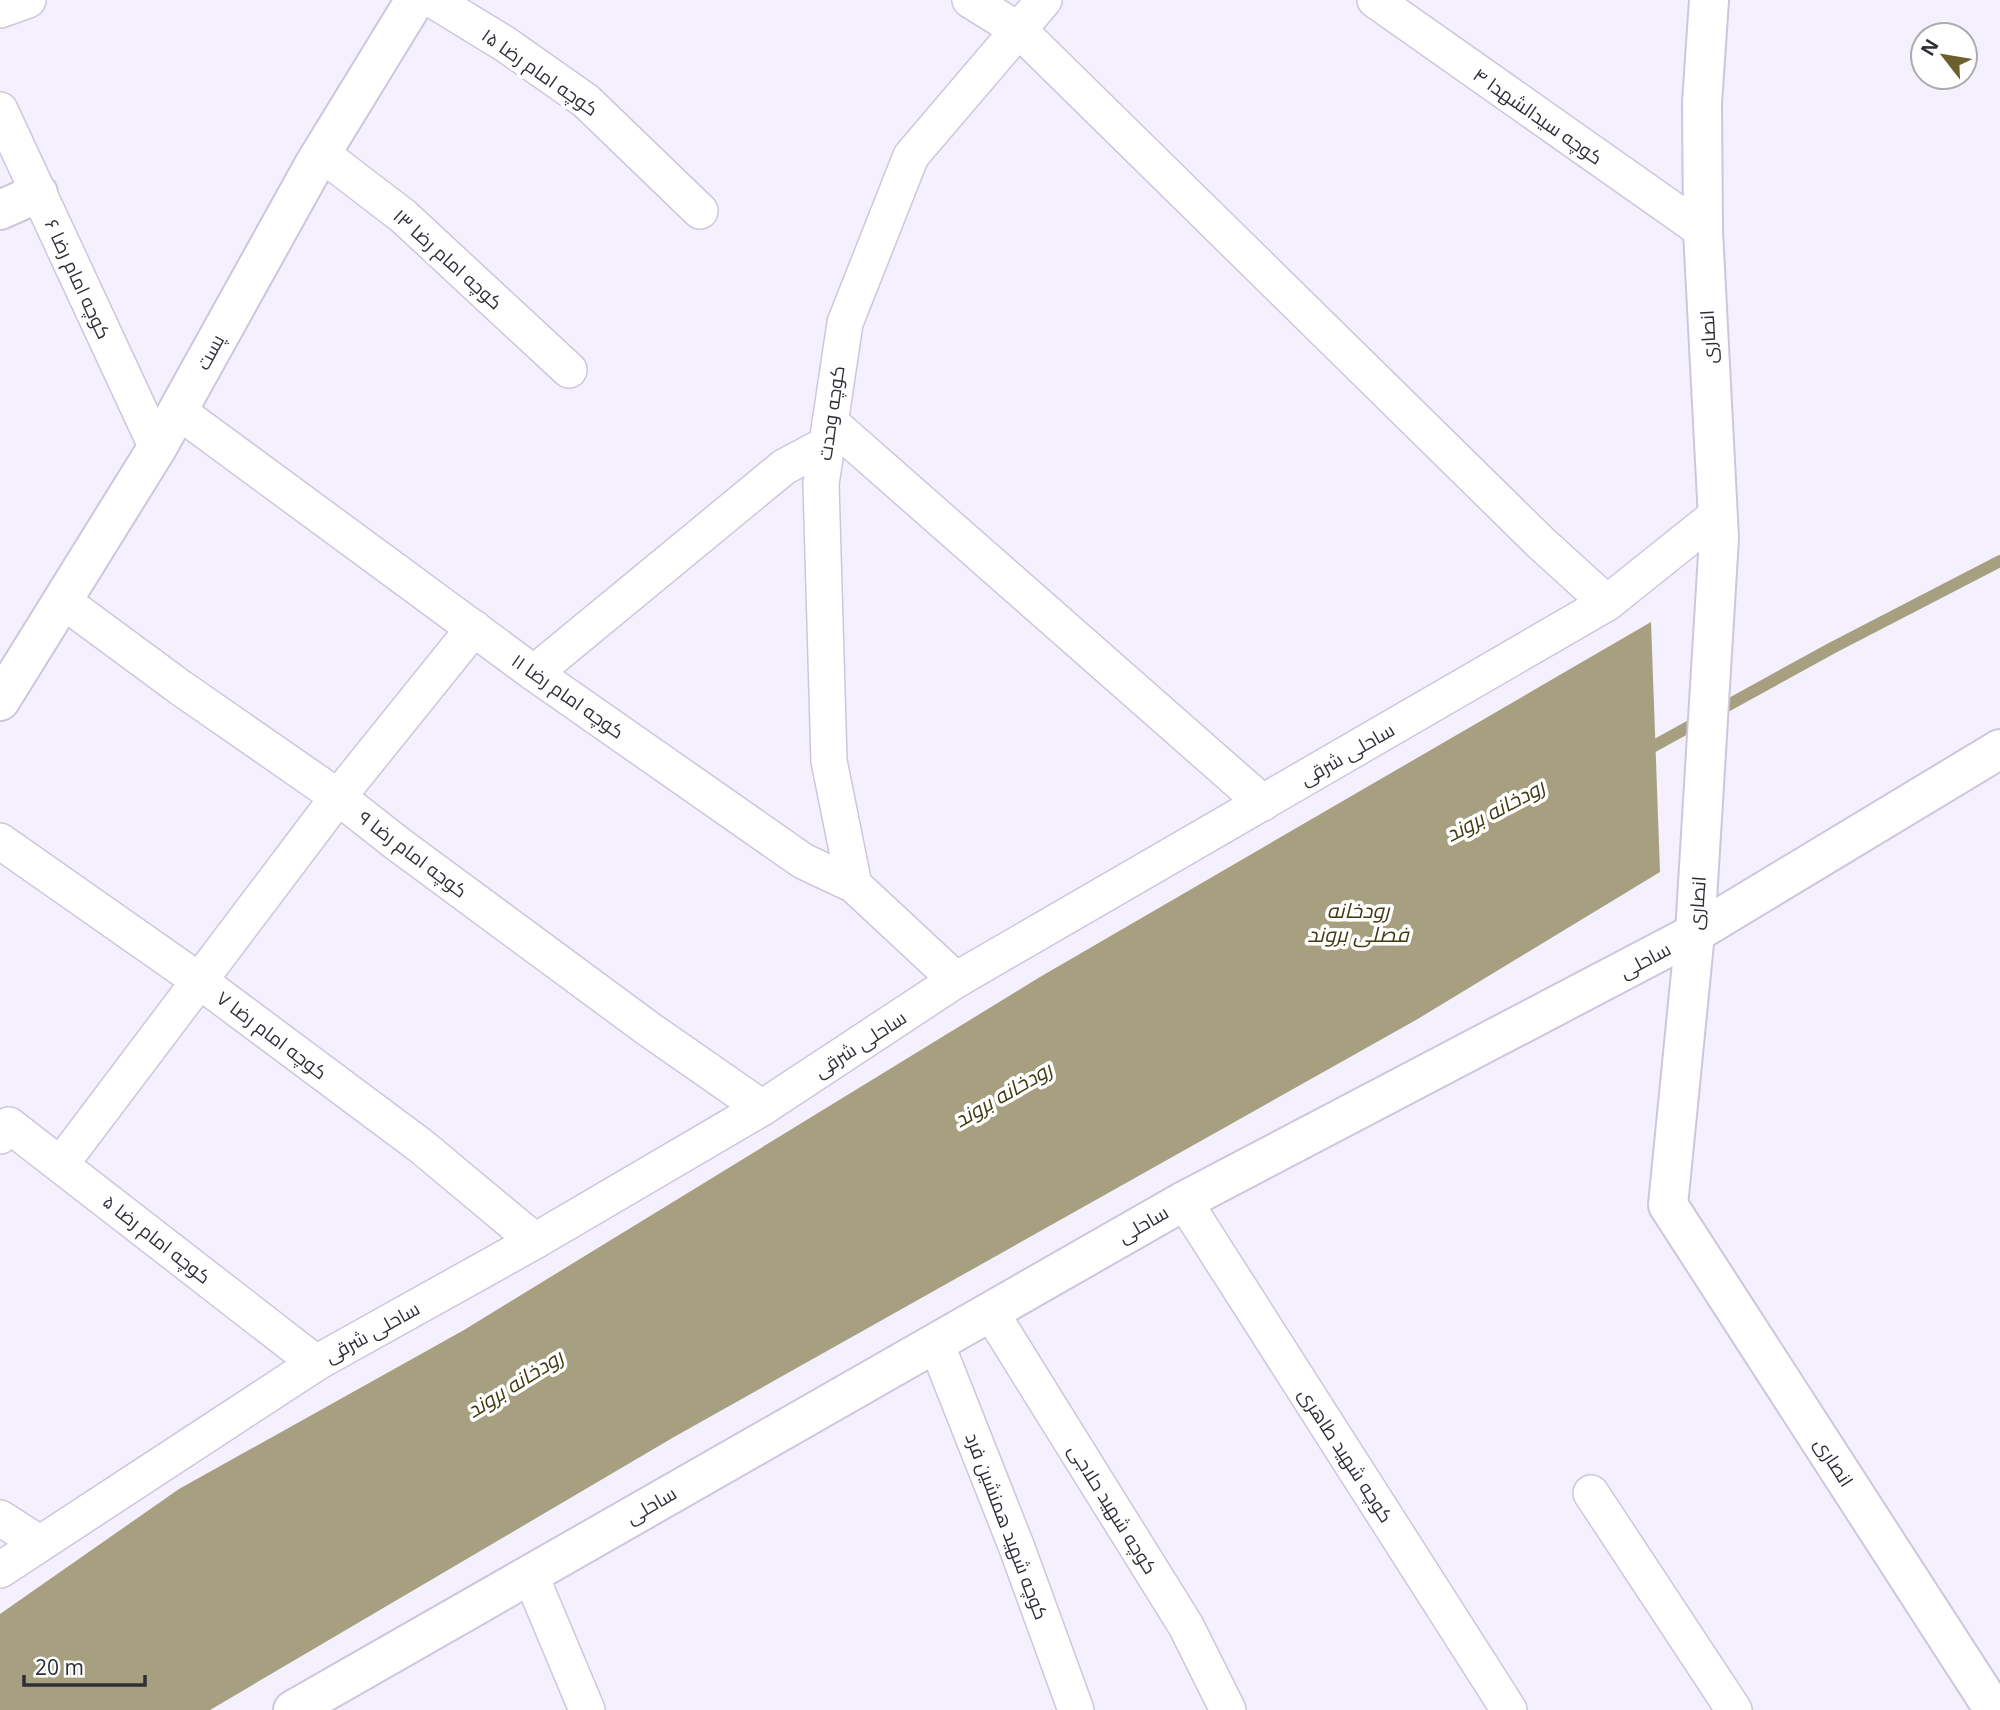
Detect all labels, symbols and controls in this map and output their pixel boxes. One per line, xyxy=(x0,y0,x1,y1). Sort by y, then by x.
north arrow xyxy=(1909,21,1979,91)
street label: کوچه امام رضا ۱۵ xyxy=(476,22,603,123)
text: N xyxy=(1914,34,1945,61)
street label: کوچه سیدالشهدا ۴ xyxy=(1468,62,1608,170)
street label: کوچه امام رضا ۱۳ xyxy=(387,203,508,316)
street label: کوچه امام رضا ۶ xyxy=(38,215,117,344)
street label: انصاری xyxy=(1694,309,1722,365)
street label: پست xyxy=(190,330,230,374)
street label: کوچه وحدت xyxy=(811,364,851,462)
street label: کوچه امام رضا ۱۱ xyxy=(506,648,629,745)
street label: ساحلی شرقی xyxy=(1295,716,1399,792)
water label: رودخانه بروند xyxy=(1440,772,1550,848)
street label: کوچه امام رضا ۹ xyxy=(353,804,473,904)
street label: انصاری xyxy=(1682,875,1712,931)
water label: رودخانه فصلی بروند xyxy=(1307,896,1410,948)
street label: ساحلی xyxy=(1615,936,1675,984)
street label: کوچه امام رضا ۷ xyxy=(211,985,333,1086)
street label: ساحلی شرقی xyxy=(809,1004,911,1084)
water label: رودخانه بروند xyxy=(949,1054,1058,1133)
street label: کوچه امام رضا ۵ xyxy=(97,1189,216,1290)
street label: ساحلی xyxy=(1113,1199,1173,1249)
street label: ساحلی شرقی xyxy=(320,1295,424,1369)
water label: رودخانه بروند xyxy=(461,1342,569,1424)
street label: کوچه شهید طاهری xyxy=(1293,1383,1399,1527)
street label: کوچه شهید همنشین فرد xyxy=(959,1429,1055,1623)
street label: انصاری xyxy=(1808,1432,1860,1492)
street label: کوچه شهید حلاجی xyxy=(1063,1439,1163,1579)
street label: ساحلی xyxy=(621,1480,681,1530)
scale bar xyxy=(24,1644,145,1688)
text: 20 m xyxy=(35,1653,84,1681)

